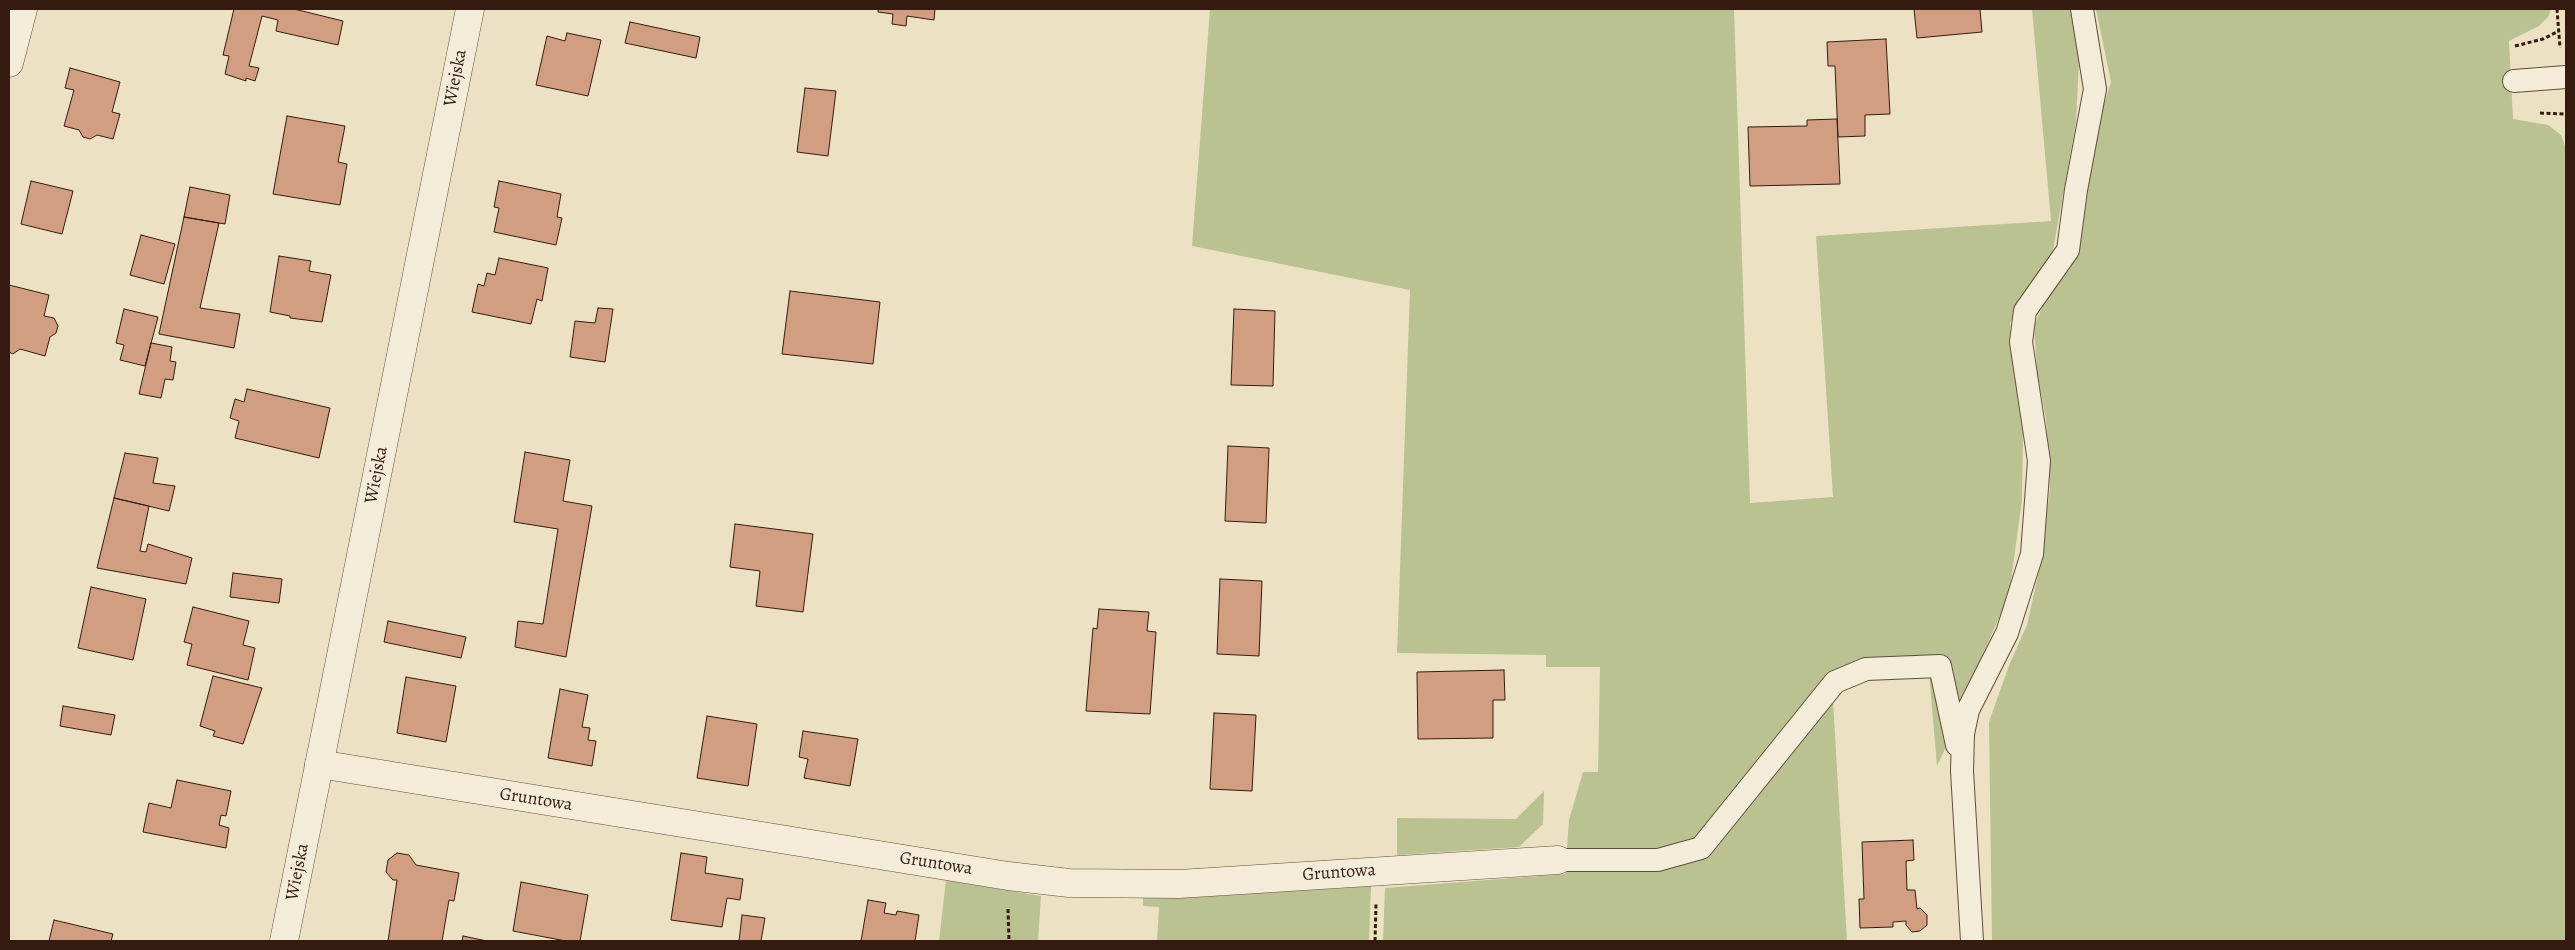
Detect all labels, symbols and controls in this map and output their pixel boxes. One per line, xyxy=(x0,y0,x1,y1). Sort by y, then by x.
street label: Wiejska xyxy=(440,48,472,108)
street label: Wiejska xyxy=(361,445,393,505)
street label: Gruntowa xyxy=(498,784,574,816)
street label: Wiejska xyxy=(282,842,314,902)
street label: Gruntowa xyxy=(898,848,974,880)
street label: Gruntowa xyxy=(1302,860,1376,886)

